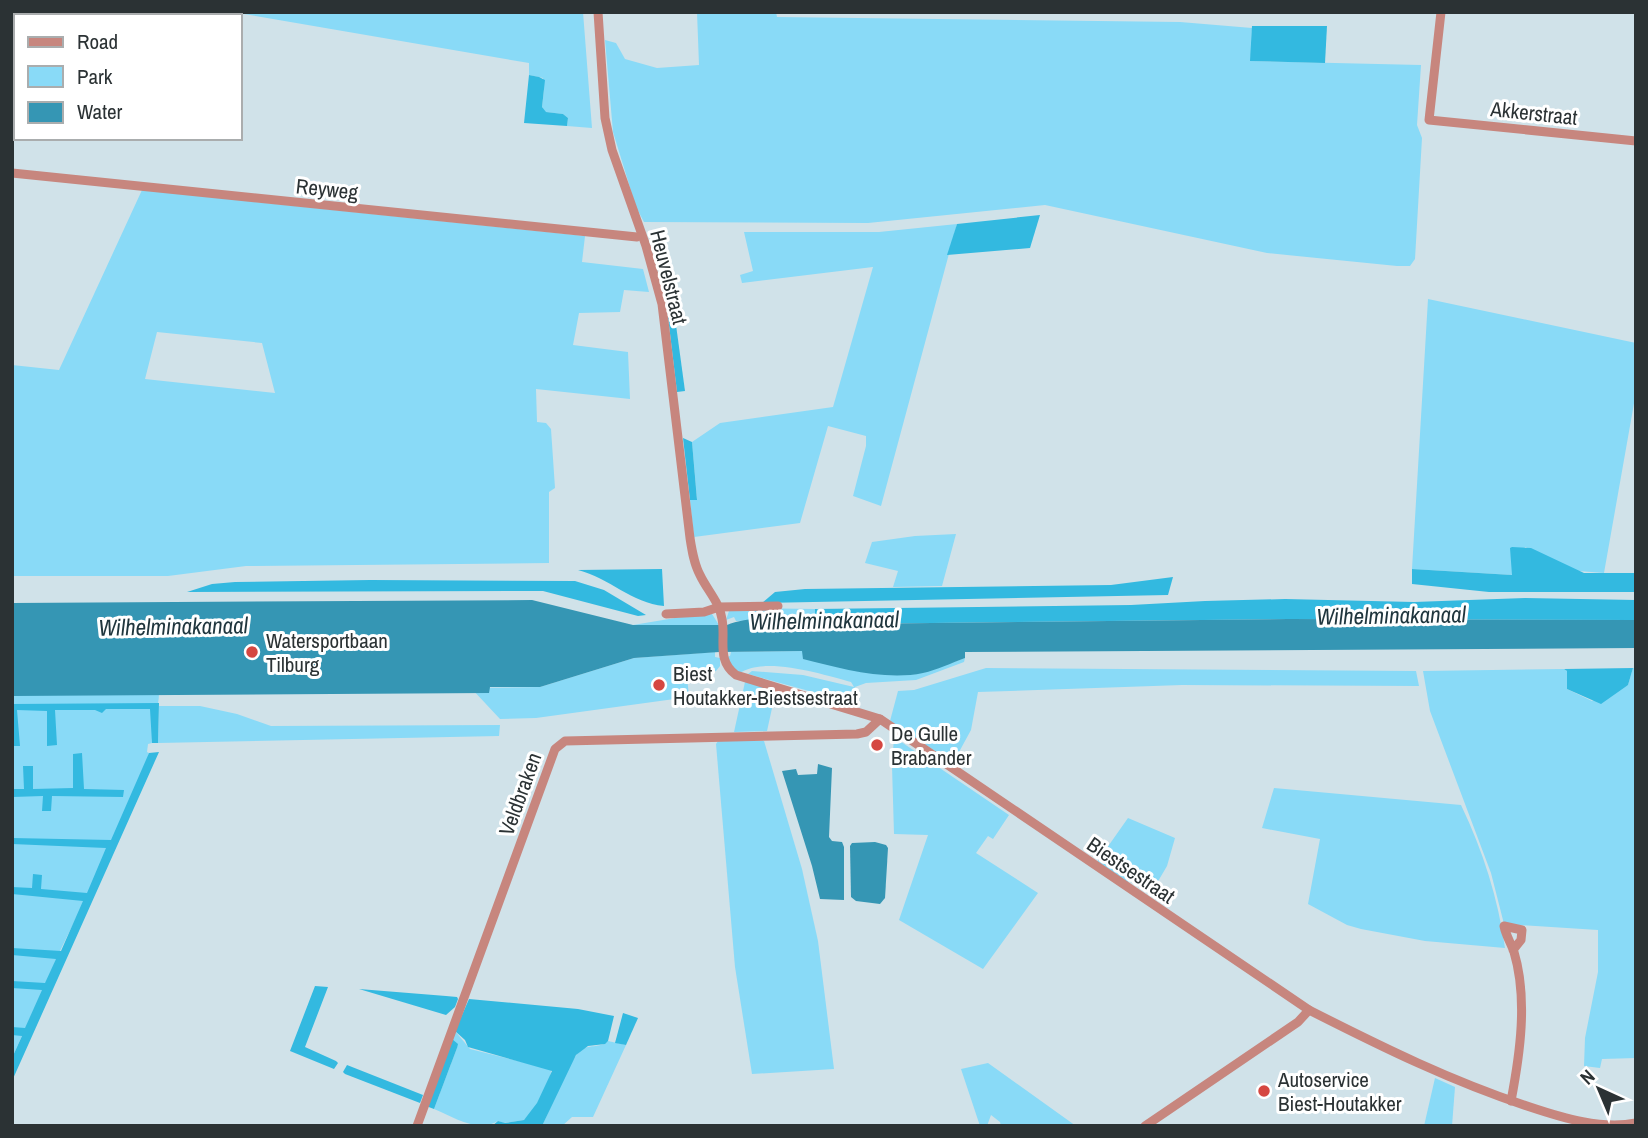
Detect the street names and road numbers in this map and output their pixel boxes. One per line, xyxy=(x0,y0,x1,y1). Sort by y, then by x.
street label: Akkerstraat xyxy=(1488,94,1579,132)
street label: Reyweg xyxy=(295,171,360,207)
street label: Heuvelstraat xyxy=(643,227,695,328)
street label: Veldbraken xyxy=(492,749,548,839)
street label: Biestsestraat xyxy=(1081,830,1181,910)

